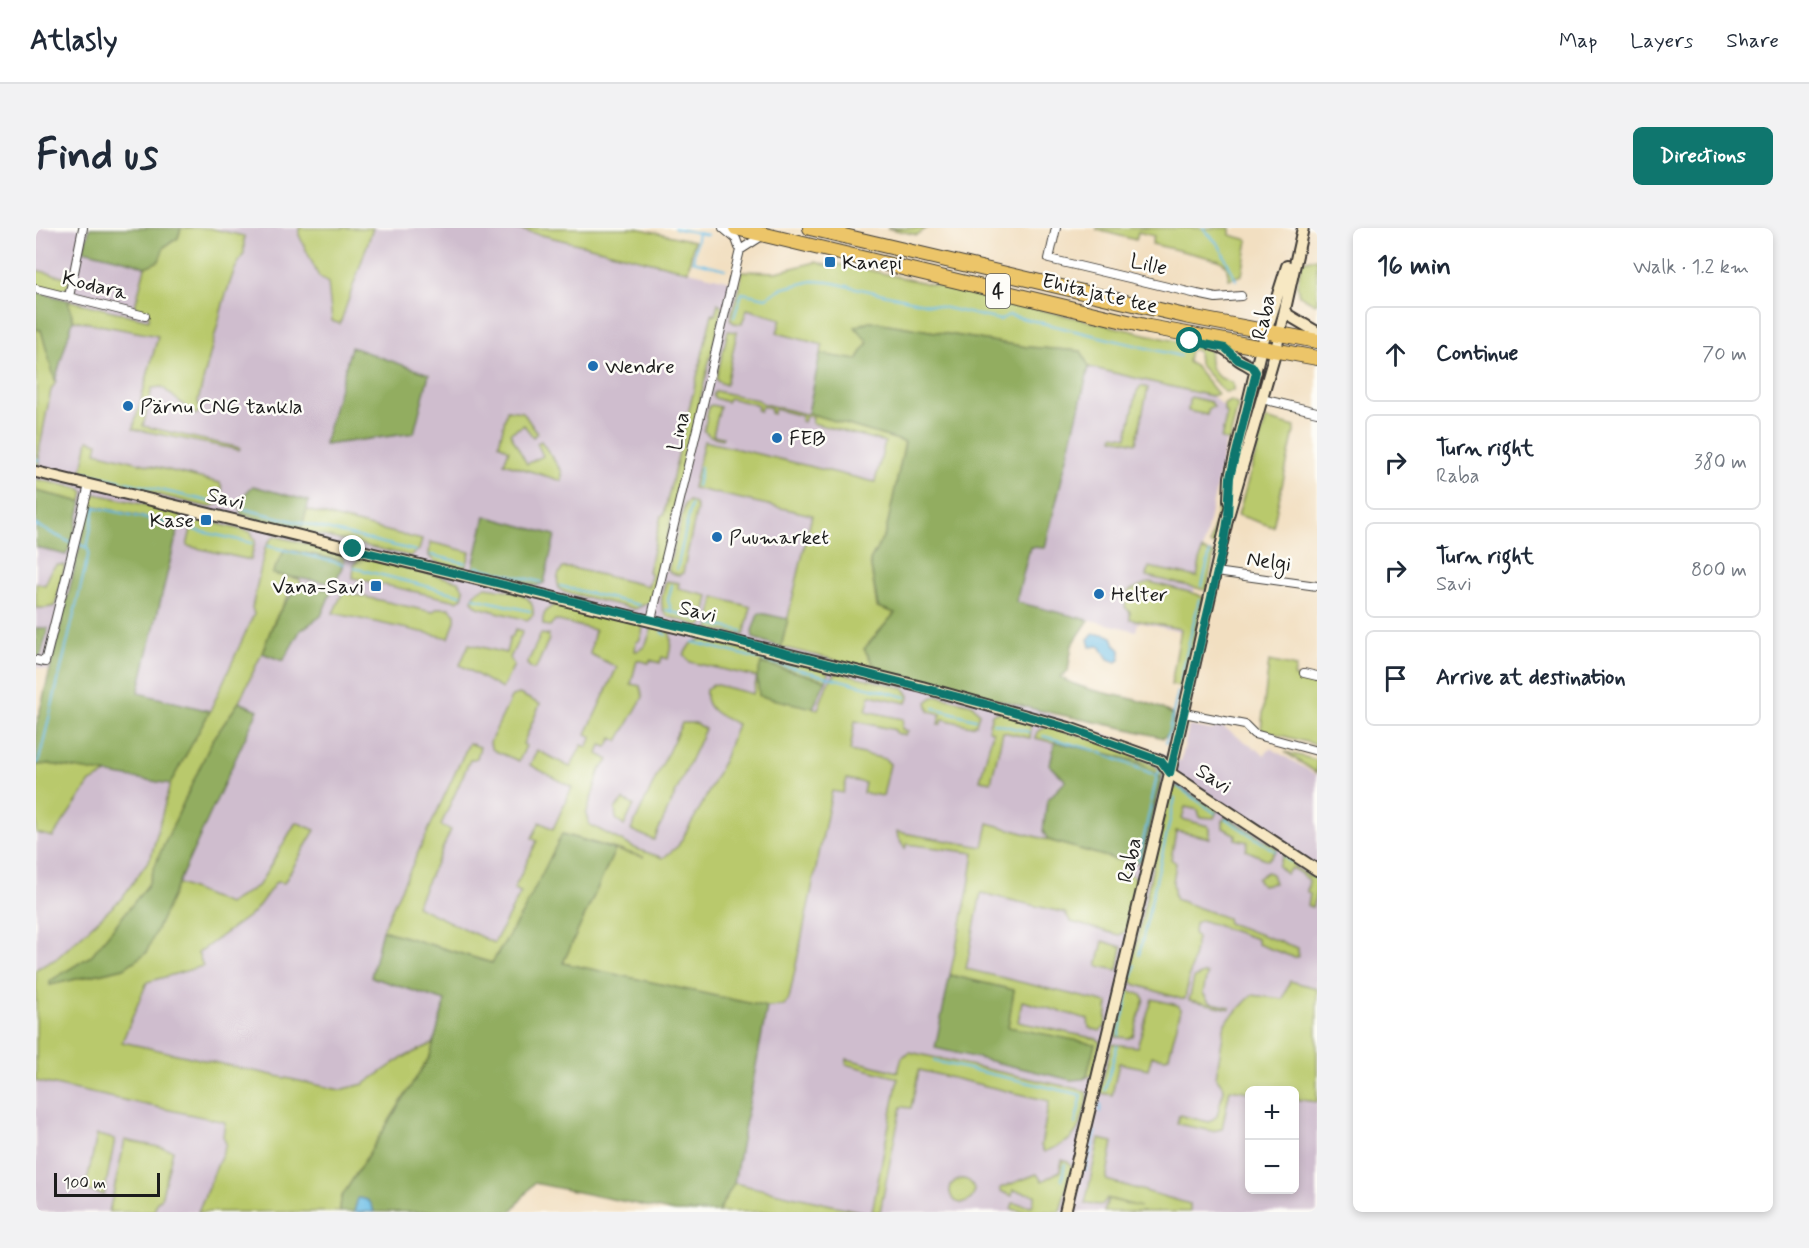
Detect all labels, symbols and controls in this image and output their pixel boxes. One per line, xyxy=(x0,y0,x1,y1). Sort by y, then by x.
text: Atlasly xyxy=(30,23,118,60)
text: Map xyxy=(1559,27,1597,55)
text: Layers xyxy=(1630,27,1693,55)
text: Share xyxy=(1726,27,1779,55)
button: Directions xyxy=(1633,127,1773,185)
text: Find us xyxy=(36,129,158,184)
street label: Lille xyxy=(1128,247,1170,283)
place label: Kanepi xyxy=(842,249,902,277)
text: 16 min xyxy=(1377,250,1451,284)
text: Walk · 1.2 km xyxy=(1633,254,1749,281)
marker: Kanepi xyxy=(823,255,837,269)
street label: Kodara xyxy=(59,264,131,308)
street label: Ehitajate tee xyxy=(1039,267,1161,321)
road number: 4 xyxy=(986,274,1010,308)
street label: Raba xyxy=(1246,292,1282,342)
route start xyxy=(1176,327,1202,353)
icon: ahead xyxy=(1379,338,1412,371)
text: Continue xyxy=(1436,340,1518,368)
text: 70 m xyxy=(1702,341,1747,368)
place label: Wendre xyxy=(605,353,675,381)
marker: Wendre xyxy=(586,359,600,373)
place label: Pärnu CNG tankla xyxy=(140,393,303,421)
marker: Pärnu CNG tankla xyxy=(121,399,135,413)
street label: Lina xyxy=(661,409,697,453)
place label: FEB xyxy=(789,425,825,453)
marker: FEB xyxy=(770,431,784,445)
text: Turn right xyxy=(1436,435,1534,463)
icon: right xyxy=(1379,446,1412,479)
text: 380 m xyxy=(1694,449,1747,476)
text: Raba xyxy=(1436,463,1480,490)
street label: Savi xyxy=(204,481,247,517)
place label: Kase xyxy=(150,507,194,535)
marker: Kase xyxy=(199,513,213,527)
place label: Puumarket xyxy=(729,524,829,552)
marker: Puumarket xyxy=(710,530,724,544)
route end xyxy=(339,535,365,561)
text: Turn right xyxy=(1436,543,1534,571)
street label: Nelgi xyxy=(1245,545,1293,580)
icon: right xyxy=(1379,554,1412,587)
text: 800 m xyxy=(1691,557,1747,584)
text: Savi xyxy=(1436,571,1472,598)
place label: Vana-Savi xyxy=(272,573,364,601)
marker: Vana-Savi xyxy=(369,579,383,593)
place label: Helter xyxy=(1111,581,1168,609)
marker: Helter xyxy=(1092,587,1106,601)
street label: Savi xyxy=(676,594,719,630)
icon: arrive xyxy=(1379,662,1412,695)
text: Arrive at destination xyxy=(1436,664,1626,692)
street label: Savi xyxy=(1190,757,1237,801)
street label: Raba xyxy=(1111,835,1149,886)
map controls xyxy=(1245,1086,1299,1194)
button: + xyxy=(1245,1086,1299,1140)
button: − xyxy=(1245,1140,1299,1194)
scale bar xyxy=(54,1170,160,1198)
text: 100 m xyxy=(63,1173,106,1194)

